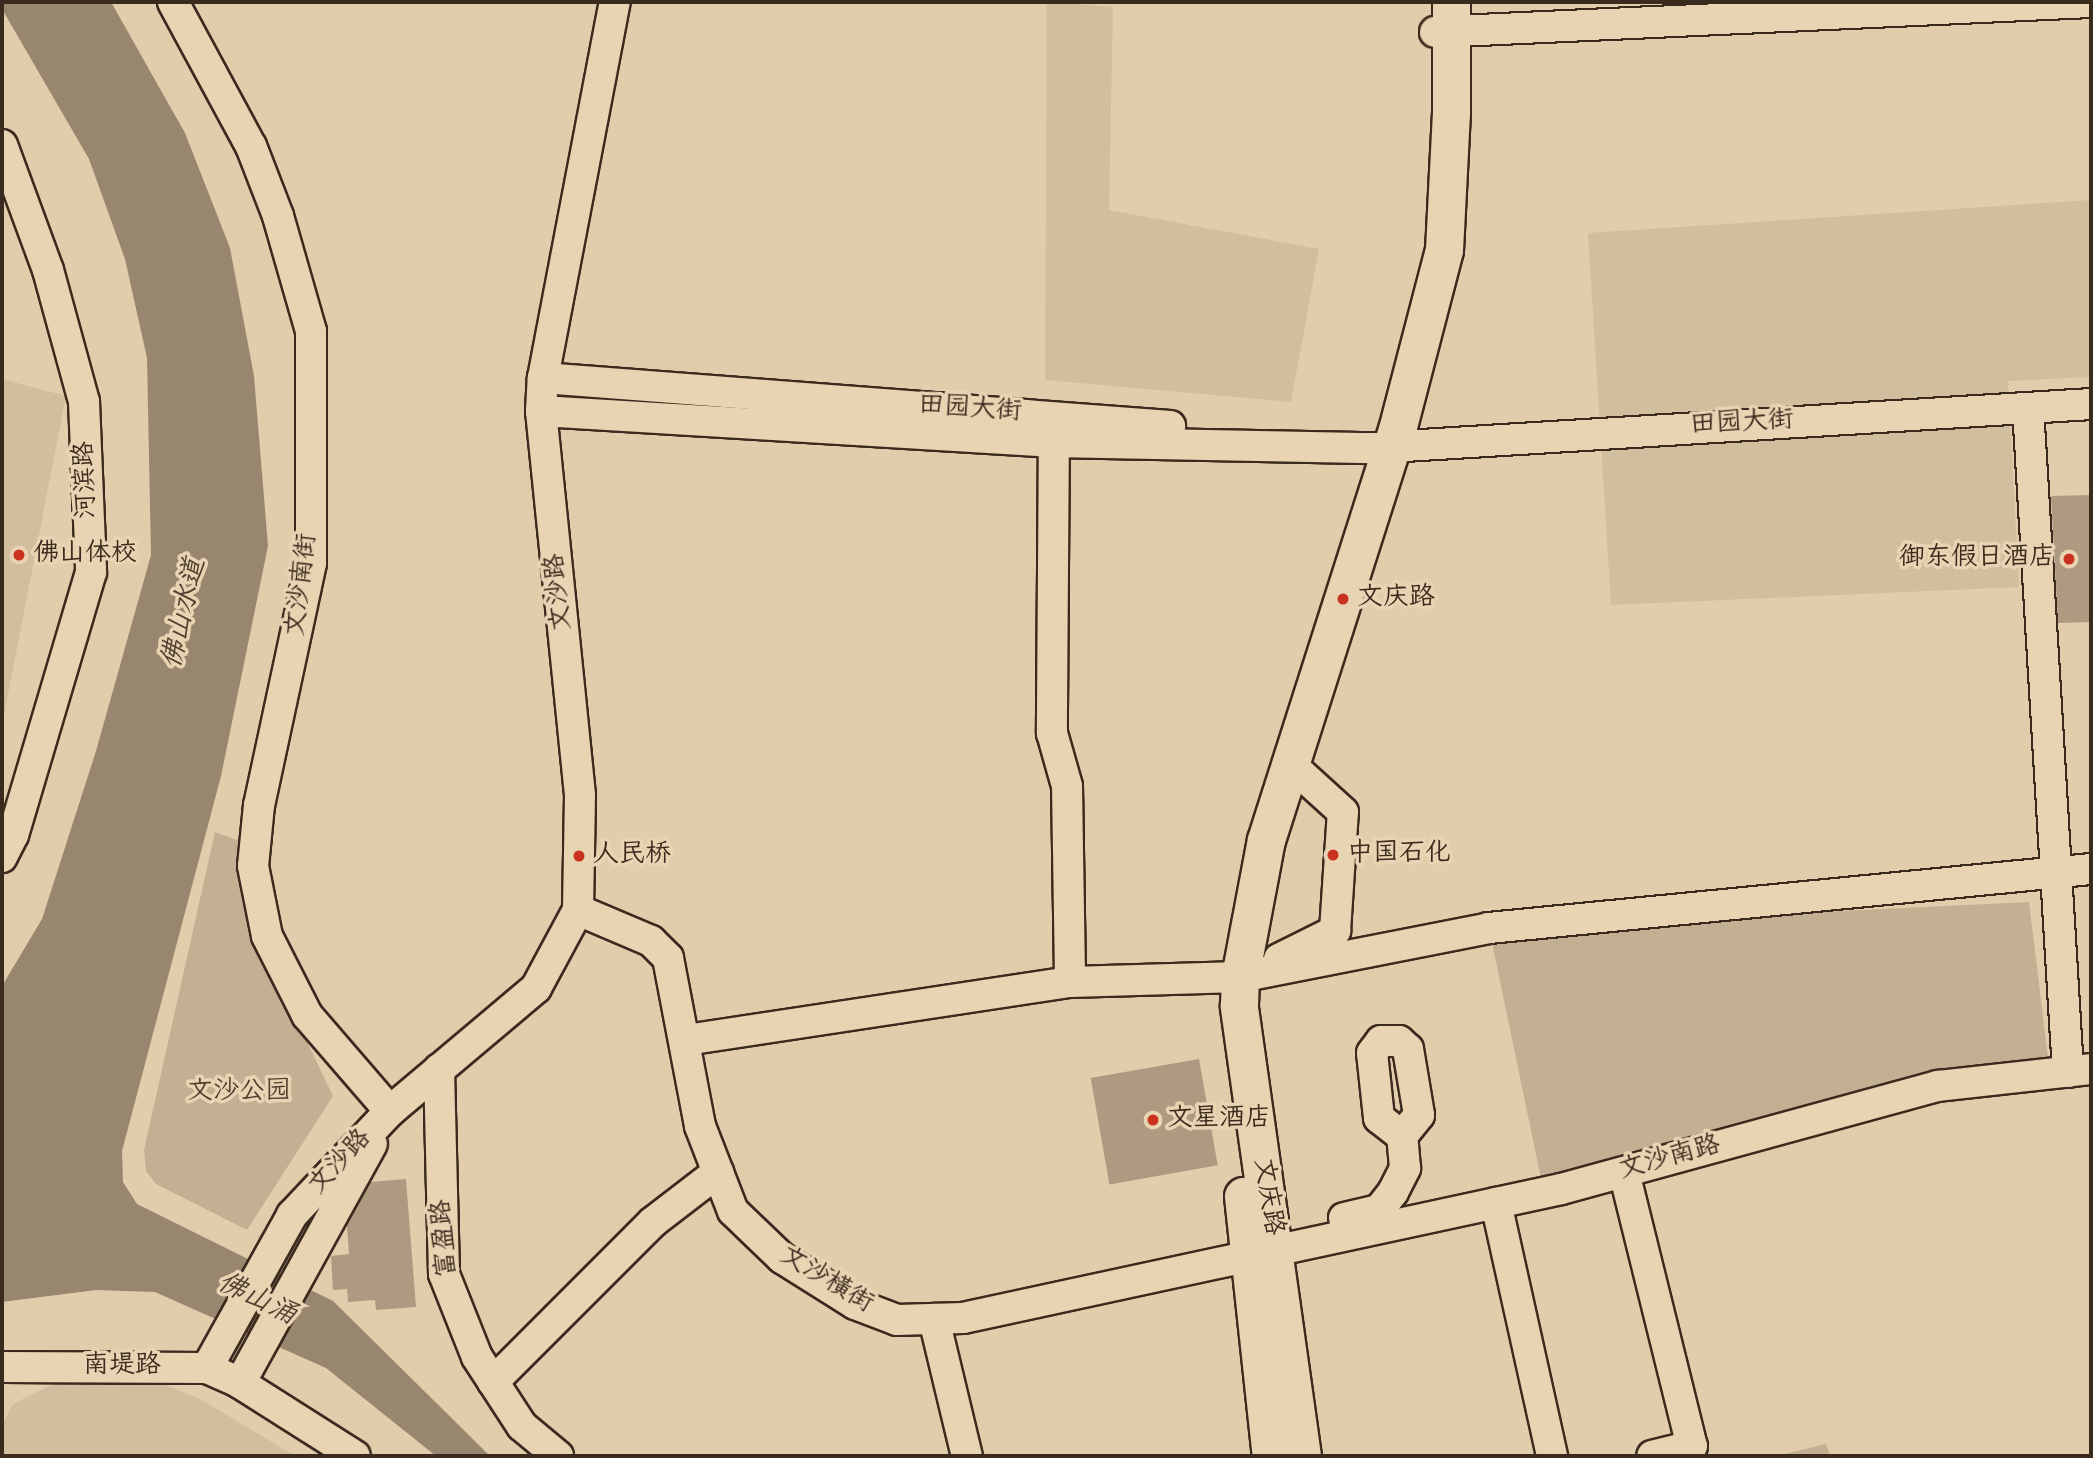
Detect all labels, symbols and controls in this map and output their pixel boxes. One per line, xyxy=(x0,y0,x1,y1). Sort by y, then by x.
street label: 田园大街 xyxy=(917,391,1023,429)
street label: 田园大街 xyxy=(1689,406,1795,442)
street label: 河滨路 xyxy=(70,440,104,520)
street label: 文沙南街 xyxy=(281,531,325,639)
place label: 佛山体校 xyxy=(33,539,137,571)
place label: 御东假日酒店 xyxy=(1899,543,2055,575)
marker: 佛山体校 xyxy=(11,547,27,563)
marker: 御东假日酒店 xyxy=(2061,551,2077,567)
street label: 文沙路 xyxy=(540,552,580,632)
water label: 佛山水道 xyxy=(157,556,215,672)
place label: 文庆路 xyxy=(1357,583,1435,615)
marker: 文庆路 xyxy=(1335,591,1351,607)
place label: 中国石化 xyxy=(1347,839,1451,871)
place label: 人民桥 xyxy=(593,840,671,872)
marker: 中国石化 xyxy=(1325,847,1341,863)
marker: 人民桥 xyxy=(571,848,587,864)
park label: 文沙公园 xyxy=(187,1077,291,1109)
place label: 文星酒店 xyxy=(1167,1104,1271,1136)
marker: 文星酒店 xyxy=(1145,1112,1161,1128)
street label: 文沙路 xyxy=(303,1124,379,1202)
street label: 文沙南路 xyxy=(1616,1130,1724,1188)
street label: 文庆路 xyxy=(1245,1156,1289,1238)
street label: 富盈路 xyxy=(427,1198,465,1278)
street label: 文沙横街 xyxy=(773,1241,879,1321)
water label: 佛山涌 xyxy=(211,1267,301,1335)
street label: 南堤路 xyxy=(83,1351,161,1383)

